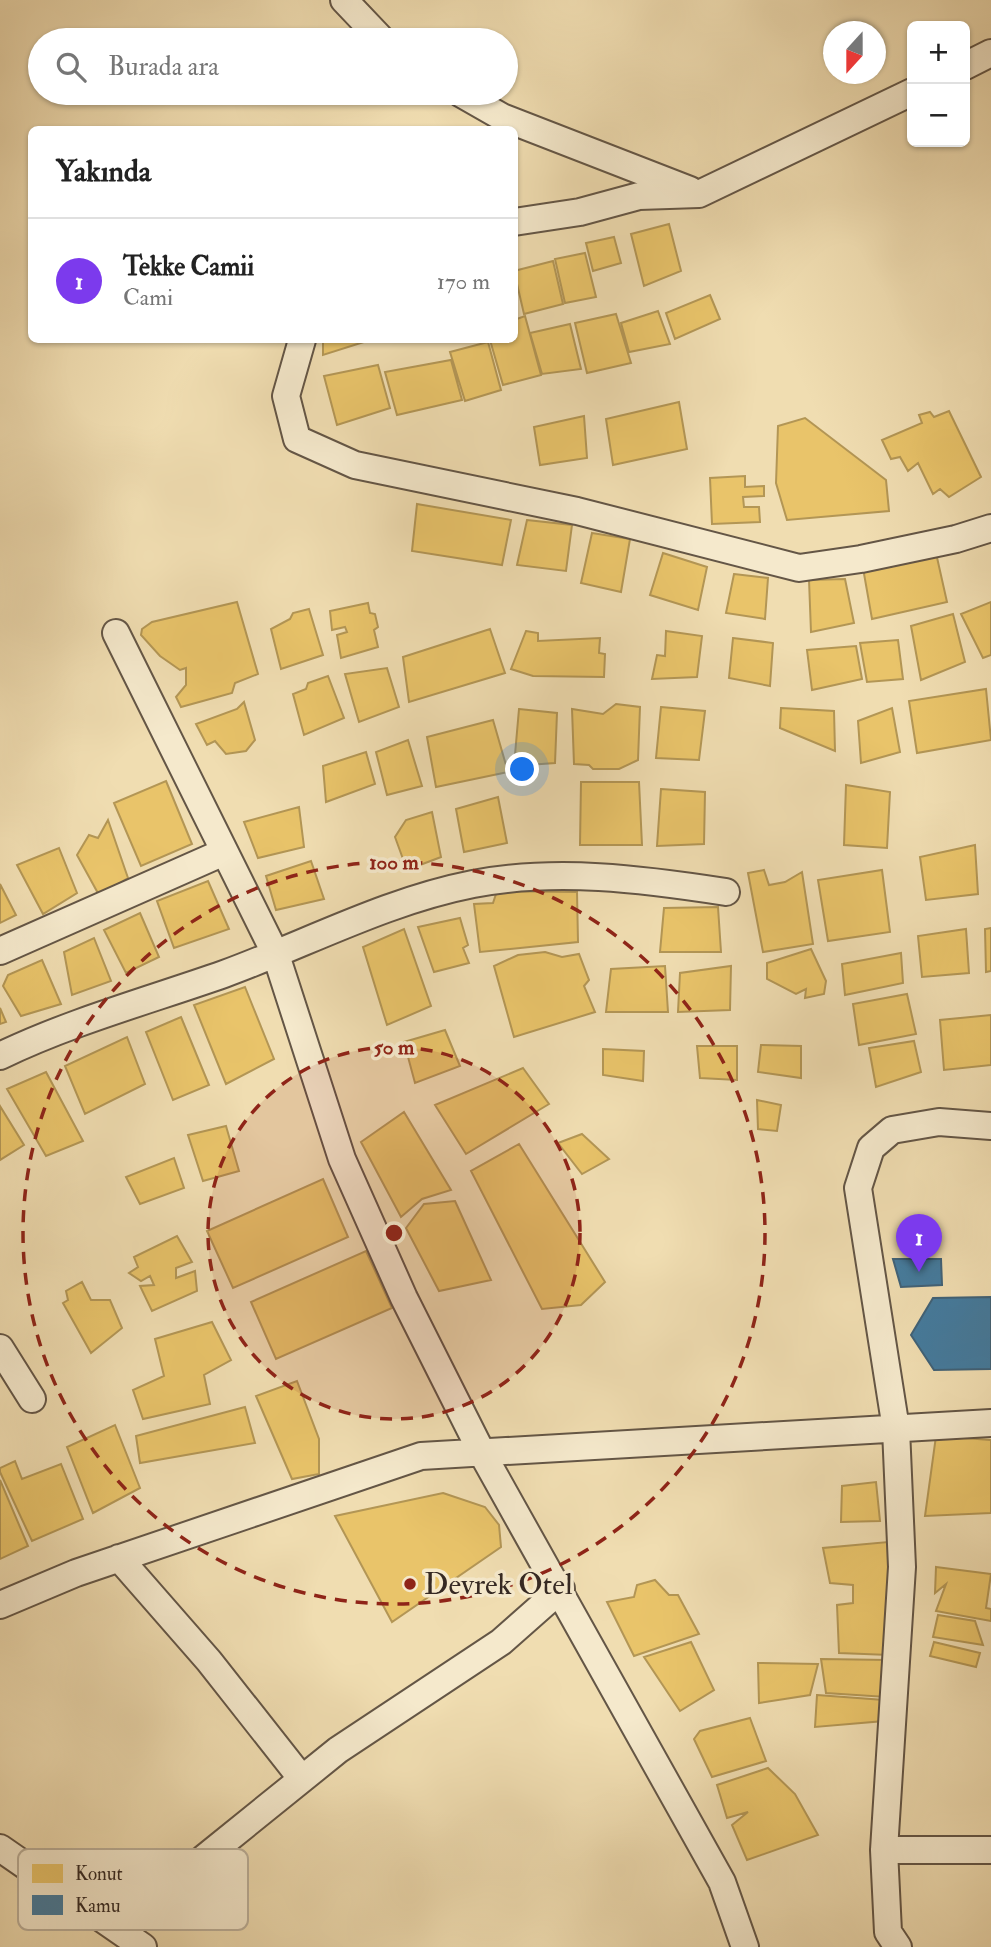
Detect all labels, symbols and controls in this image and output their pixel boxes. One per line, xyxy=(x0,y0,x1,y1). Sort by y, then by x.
north arrow xyxy=(823,21,886,84)
map controls xyxy=(907,21,970,147)
button: + xyxy=(907,21,970,84)
search box xyxy=(28,28,518,105)
icon: search xyxy=(52,48,90,86)
text: Burada ara xyxy=(108,51,219,83)
button: − xyxy=(907,84,970,147)
text: Yakında xyxy=(56,153,151,190)
text: Tekke Camii xyxy=(123,251,254,283)
text: 1 xyxy=(75,267,83,296)
text: 170 m xyxy=(437,267,490,296)
text: Cami xyxy=(123,283,173,312)
your location xyxy=(505,752,539,786)
text: 100 m xyxy=(369,849,420,876)
text: 50 m xyxy=(374,1034,415,1061)
pin: 1 xyxy=(896,1214,942,1272)
centre of rings xyxy=(382,1221,406,1245)
place label: Devrek Otel xyxy=(424,1566,573,1603)
marker: Devrek Otel xyxy=(402,1576,418,1592)
legend xyxy=(18,1849,248,1930)
text: Konut xyxy=(75,1862,123,1886)
text: Kamu xyxy=(75,1894,121,1918)

